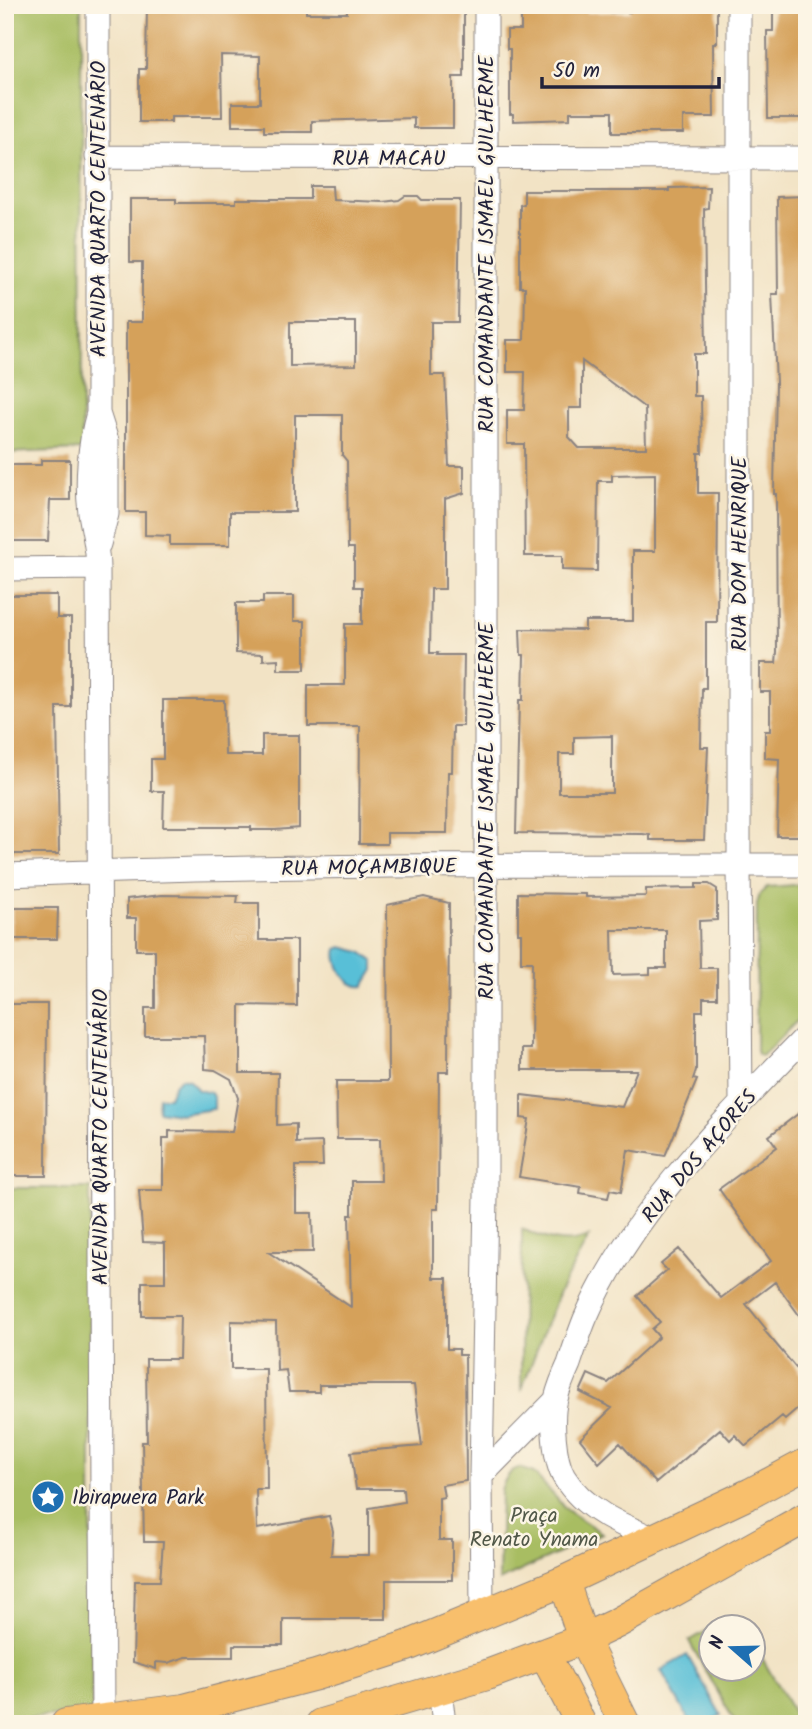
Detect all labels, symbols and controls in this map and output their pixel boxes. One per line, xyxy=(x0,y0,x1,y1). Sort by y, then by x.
scale bar xyxy=(542,46,719,90)
street label: RUA COMANDANTE ISMAEL GUILHERME xyxy=(471,55,504,433)
text: 50 m xyxy=(553,55,600,88)
street label: AVENIDA QUARTO CENTENÁRIO xyxy=(83,61,116,357)
street label: RUA MACAU xyxy=(332,143,446,176)
street label: RUA DOM HENRIQUE xyxy=(724,456,757,652)
street label: RUA COMANDANTE ISMAEL GUILHERME xyxy=(471,622,504,1000)
street label: RUA MOÇAMBIQUE xyxy=(281,850,458,887)
street label: AVENIDA QUARTO CENTENÁRIO xyxy=(85,989,118,1285)
street label: RUA DOS AÇORES xyxy=(634,1083,766,1231)
place icon: Ibirapuera Park xyxy=(29,1478,67,1516)
place label: Ibirapuera Park xyxy=(72,1482,204,1515)
park label: Praça Renato Ynama xyxy=(470,1500,598,1557)
north arrow xyxy=(696,1614,766,1684)
text: N xyxy=(702,1632,734,1654)

